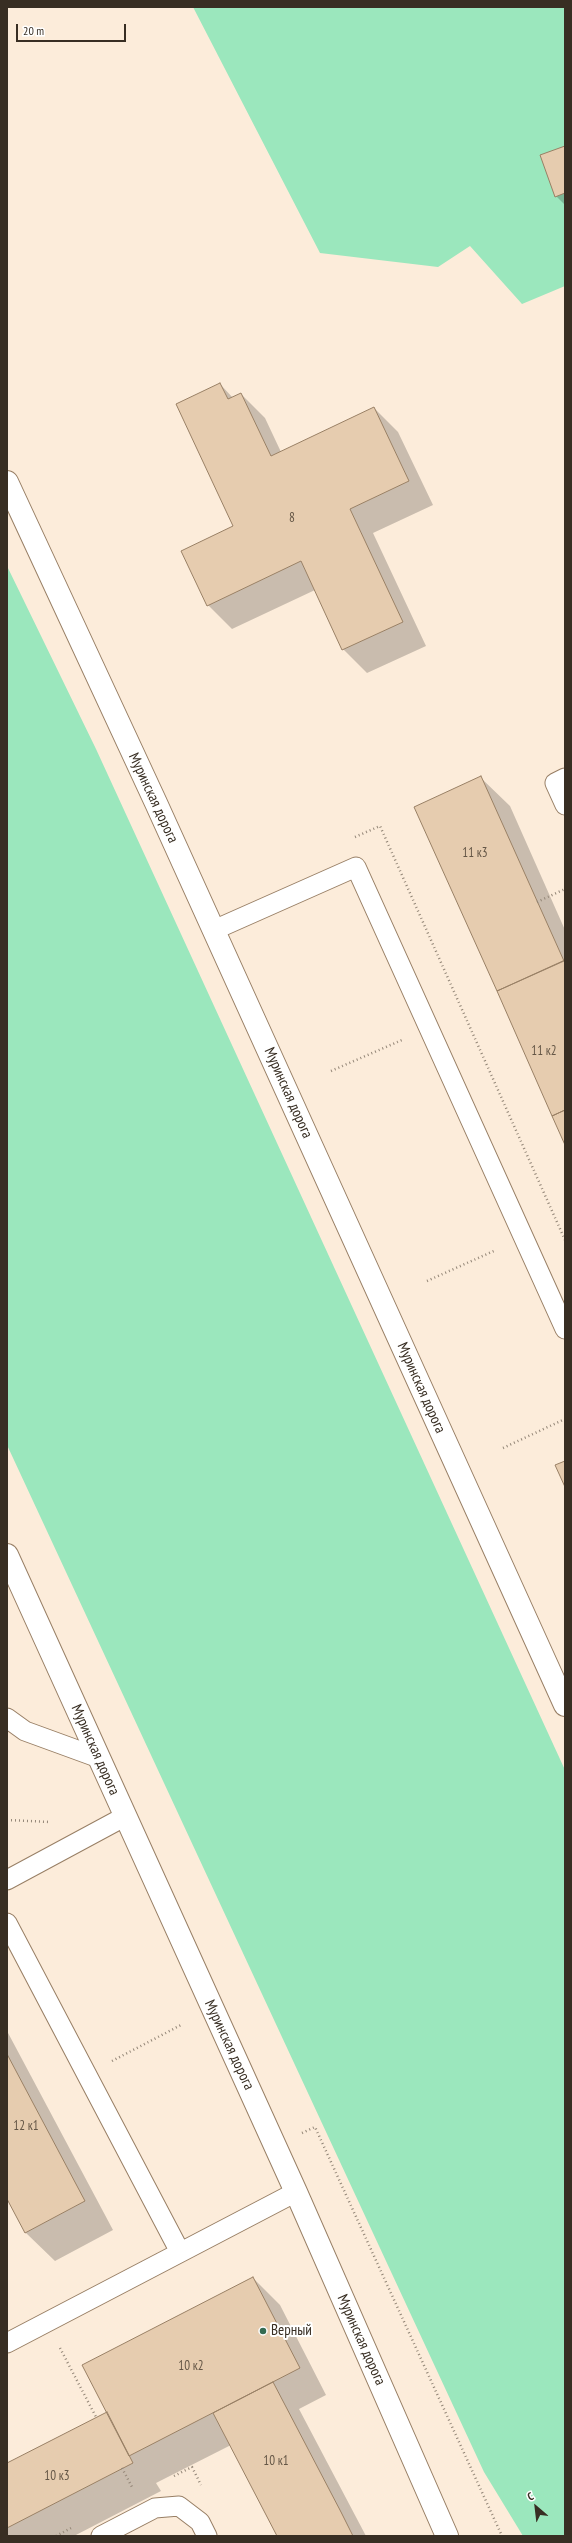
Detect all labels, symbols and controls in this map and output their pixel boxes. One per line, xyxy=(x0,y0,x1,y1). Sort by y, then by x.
scale bar xyxy=(18,16,128,42)
text: 20 m xyxy=(23,23,44,38)
house number: 8 xyxy=(289,510,295,526)
street label: Муринская дорога xyxy=(124,750,182,846)
house number: 11 к3 xyxy=(462,845,488,861)
house number: 11 к2 xyxy=(531,1043,557,1059)
street label: Муринская дорога xyxy=(260,1045,316,1141)
street label: Муринская дорога xyxy=(393,1340,449,1436)
street label: Муринская дорога xyxy=(67,1702,123,1798)
street label: Муринская дорога xyxy=(200,1997,258,2093)
house number: 12 к1 xyxy=(13,2118,39,2134)
street label: Муринская дорога xyxy=(333,2292,389,2388)
place label: Верный xyxy=(271,2322,312,2340)
marker: Верный xyxy=(258,2326,268,2336)
house number: 10 к2 xyxy=(178,2358,204,2374)
house number: 10 к1 xyxy=(263,2453,289,2469)
house number: 10 к3 xyxy=(44,2468,70,2484)
north arrow xyxy=(516,2487,556,2527)
text: С xyxy=(525,2489,536,2504)

